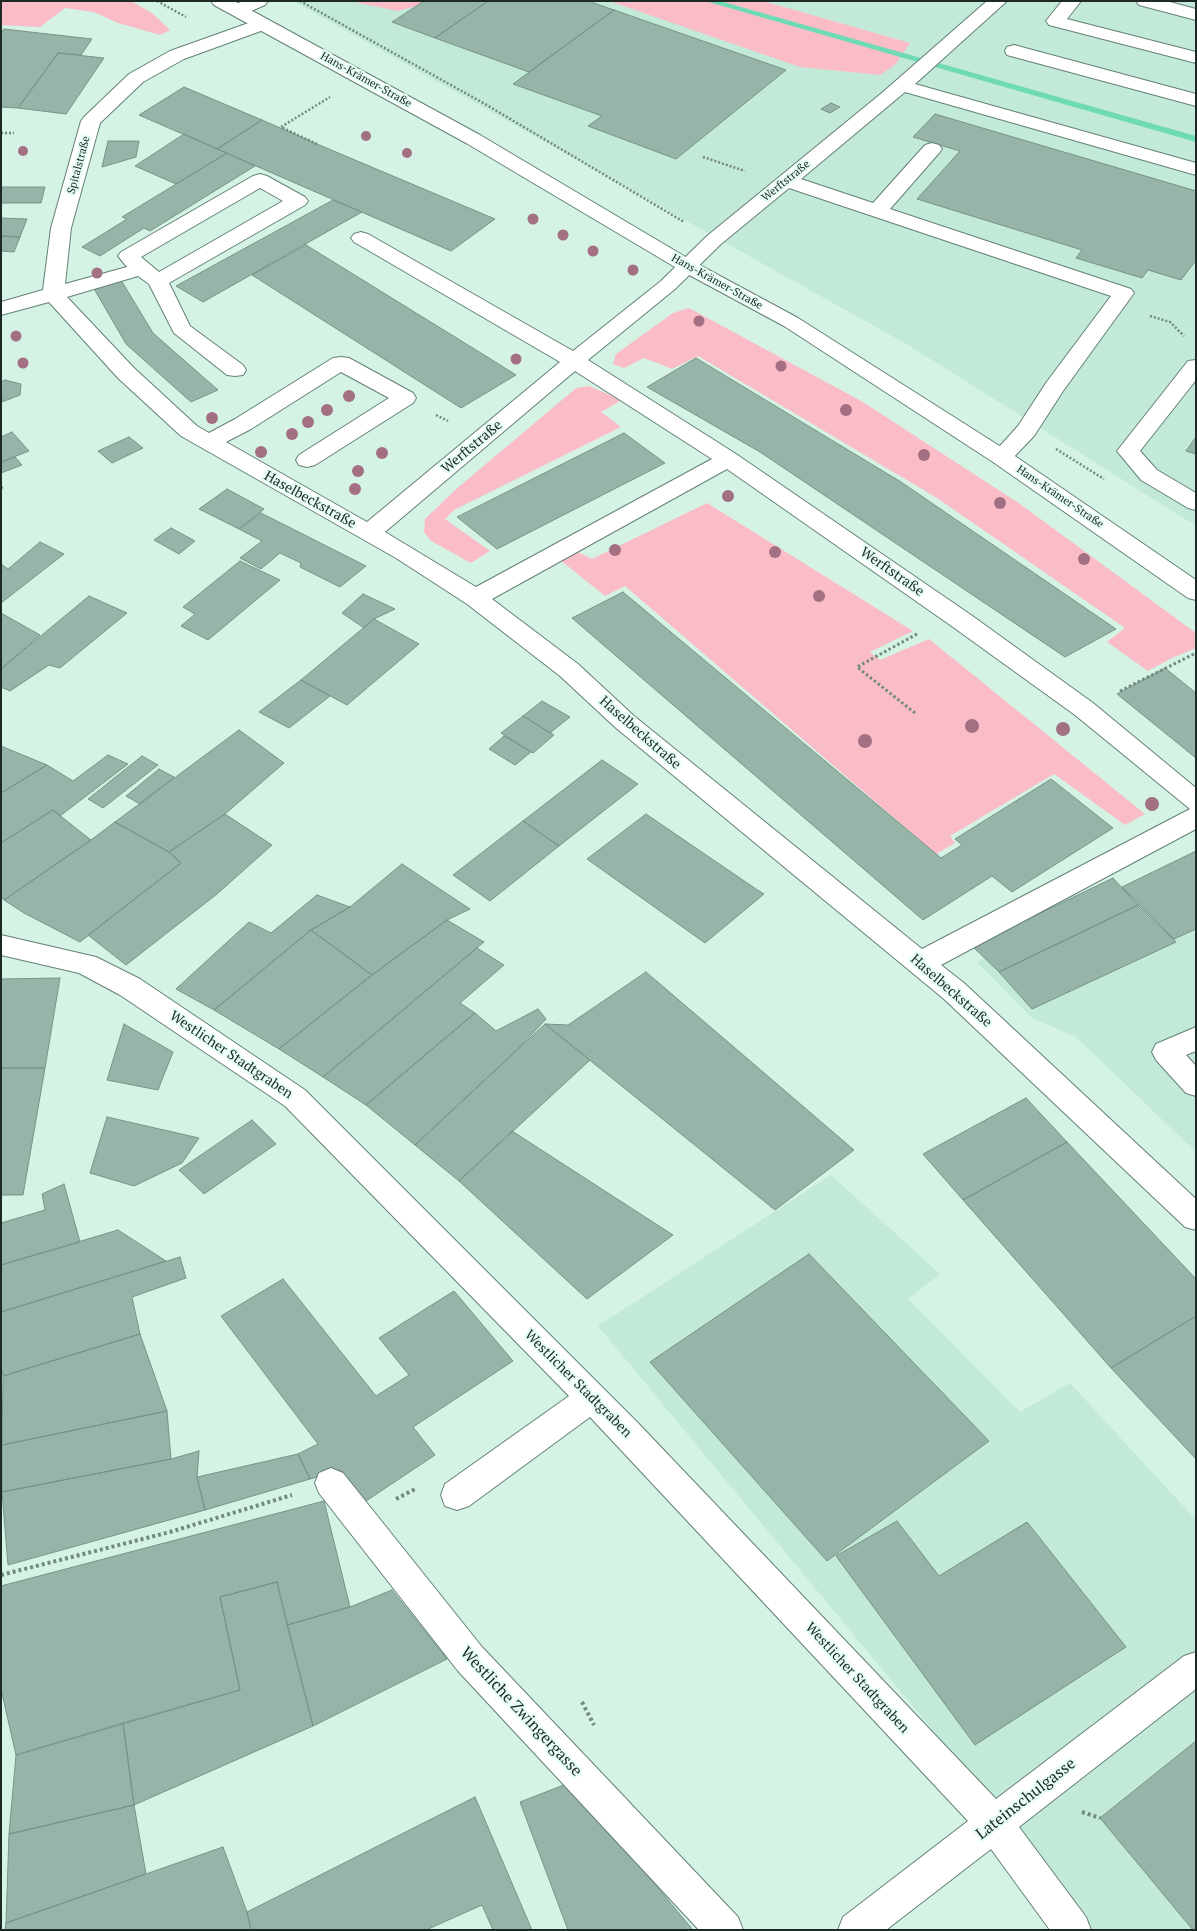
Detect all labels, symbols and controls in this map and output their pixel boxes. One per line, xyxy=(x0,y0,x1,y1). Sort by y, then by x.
street label: Hans-Krämer-Straße xyxy=(318,49,414,111)
street label: Spitalstraße xyxy=(65,135,93,195)
street label: Werftstraße xyxy=(759,158,813,204)
street label: Hans-Krämer-Straße xyxy=(669,251,765,313)
street label: Werftstraße xyxy=(438,417,506,477)
street label: Hans-Krämer-Straße xyxy=(1014,463,1106,531)
street label: Haselbeckstraße xyxy=(261,468,359,532)
street label: Werftstraße xyxy=(857,544,927,600)
street label: Haselbeckstraße xyxy=(596,693,684,773)
street label: Haselbeckstraße xyxy=(907,951,995,1031)
street label: Westlicher Stadtgraben xyxy=(166,1007,296,1103)
street label: Westlicher Stadtgraben xyxy=(521,1327,635,1441)
street label: Westlicher Stadtgraben xyxy=(801,1619,913,1737)
street label: Westliche Zwingergasse xyxy=(456,1643,586,1781)
street label: Lateinschulgasse xyxy=(972,1754,1080,1844)

